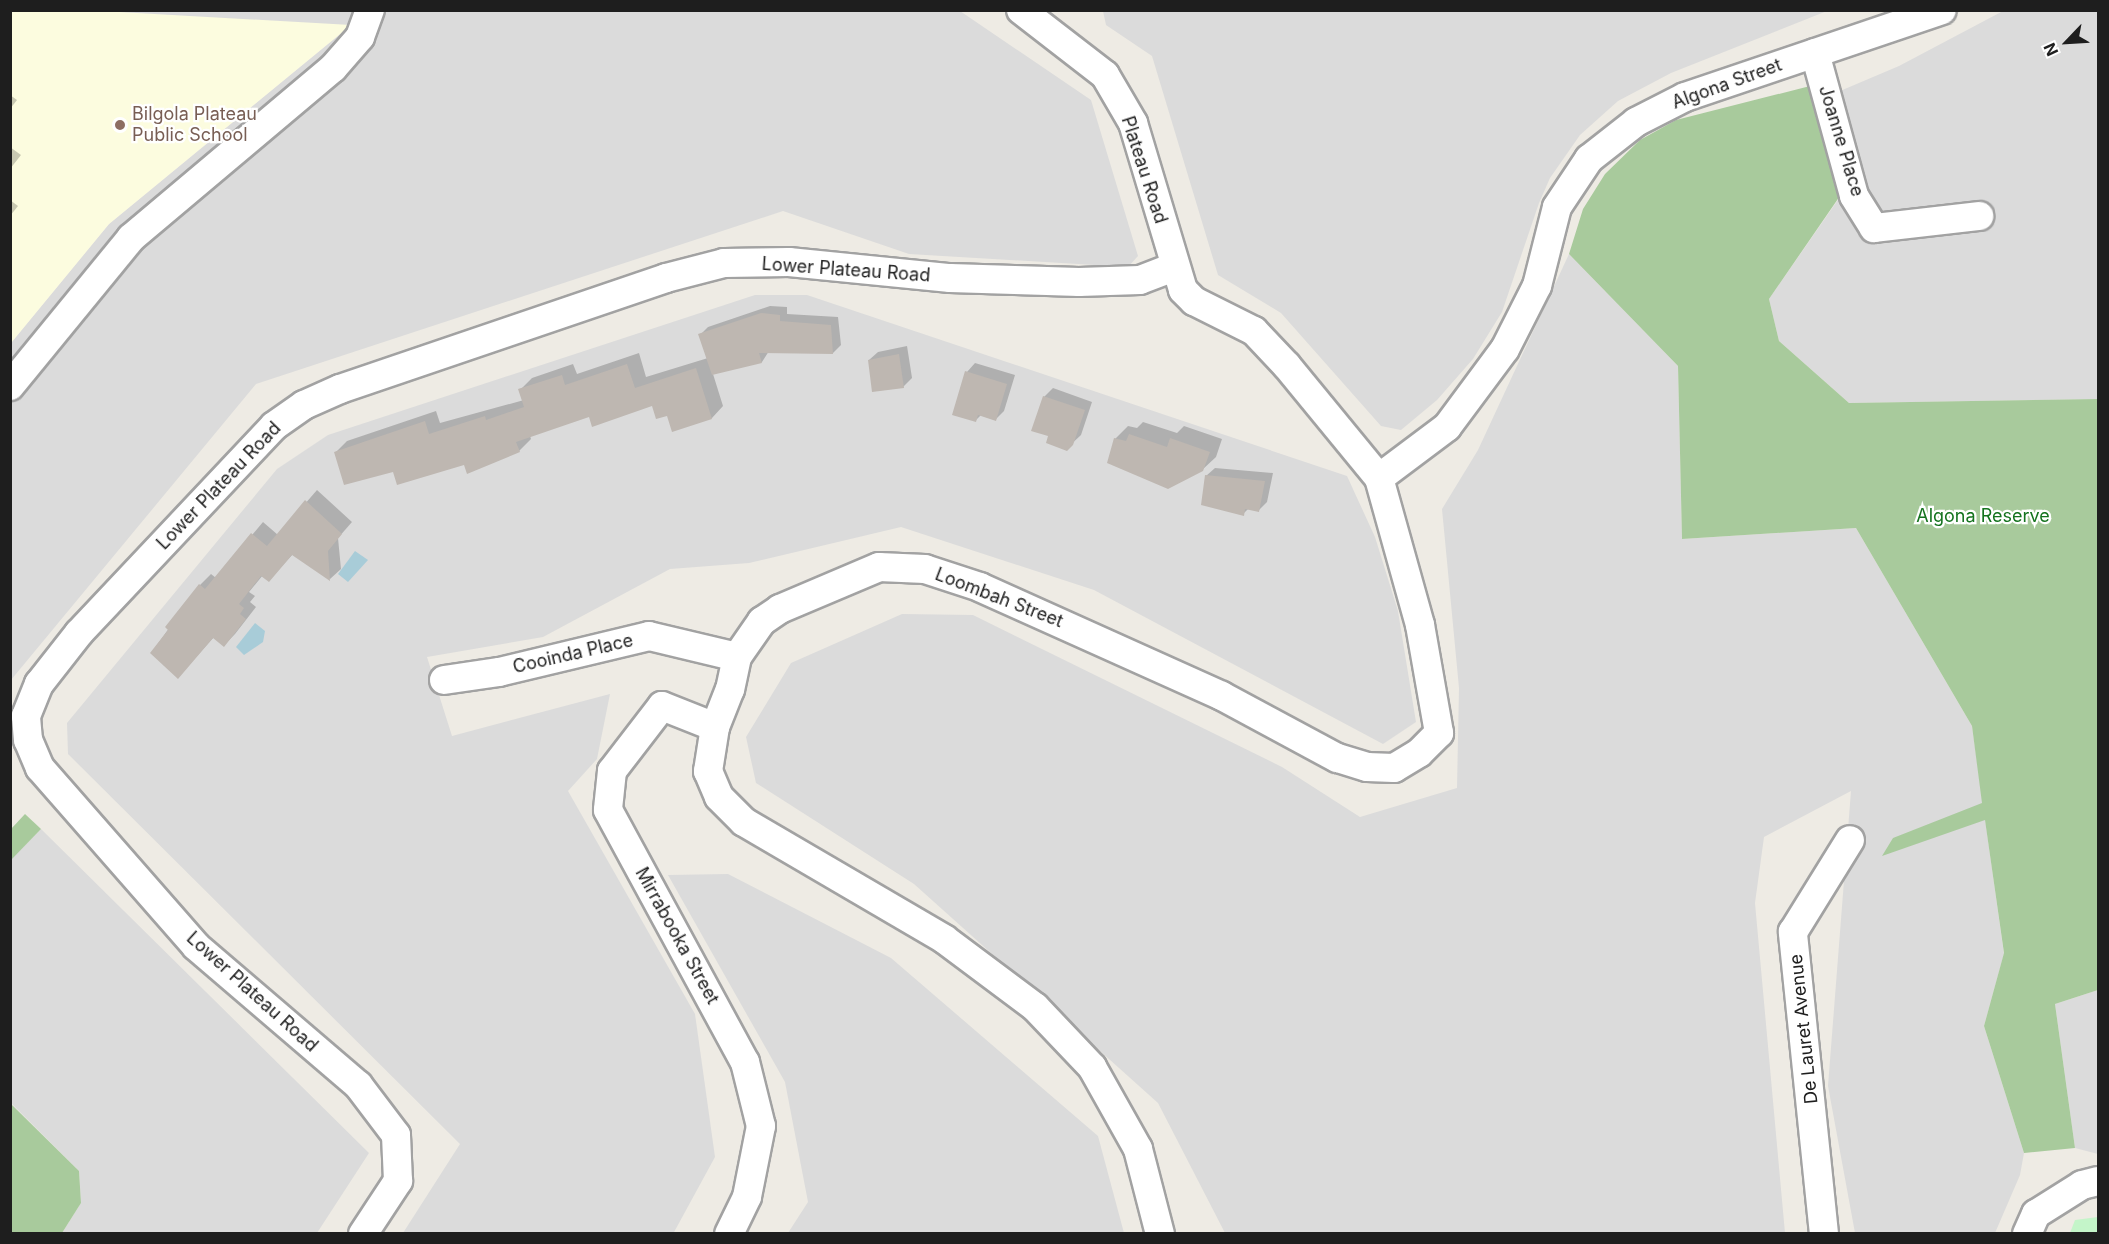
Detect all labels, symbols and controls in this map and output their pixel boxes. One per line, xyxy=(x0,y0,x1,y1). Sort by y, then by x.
north arrow xyxy=(2037,12,2097,72)
text: N xyxy=(2039,40,2062,59)
street label: Algona Street xyxy=(1669,54,1785,114)
street label: Joanne Place xyxy=(1814,83,1868,199)
place label: Bilgola Plateau Public School xyxy=(132,104,257,146)
street label: Plateau Road xyxy=(1116,114,1172,226)
marker: Bilgola Plateau Public School xyxy=(113,118,127,132)
street label: Lower Plateau Road xyxy=(761,253,931,287)
street label: Lower Plateau Road xyxy=(153,418,285,554)
park label: Algona Reserve xyxy=(1916,505,2050,527)
street label: Loombah Street xyxy=(932,564,1066,632)
street label: Cooinda Place xyxy=(511,630,635,678)
street label: Mirrabooka Street xyxy=(630,864,724,1008)
street label: Lower Plateau Road xyxy=(182,927,322,1057)
street label: De Lauret Avenue xyxy=(1785,953,1823,1105)

